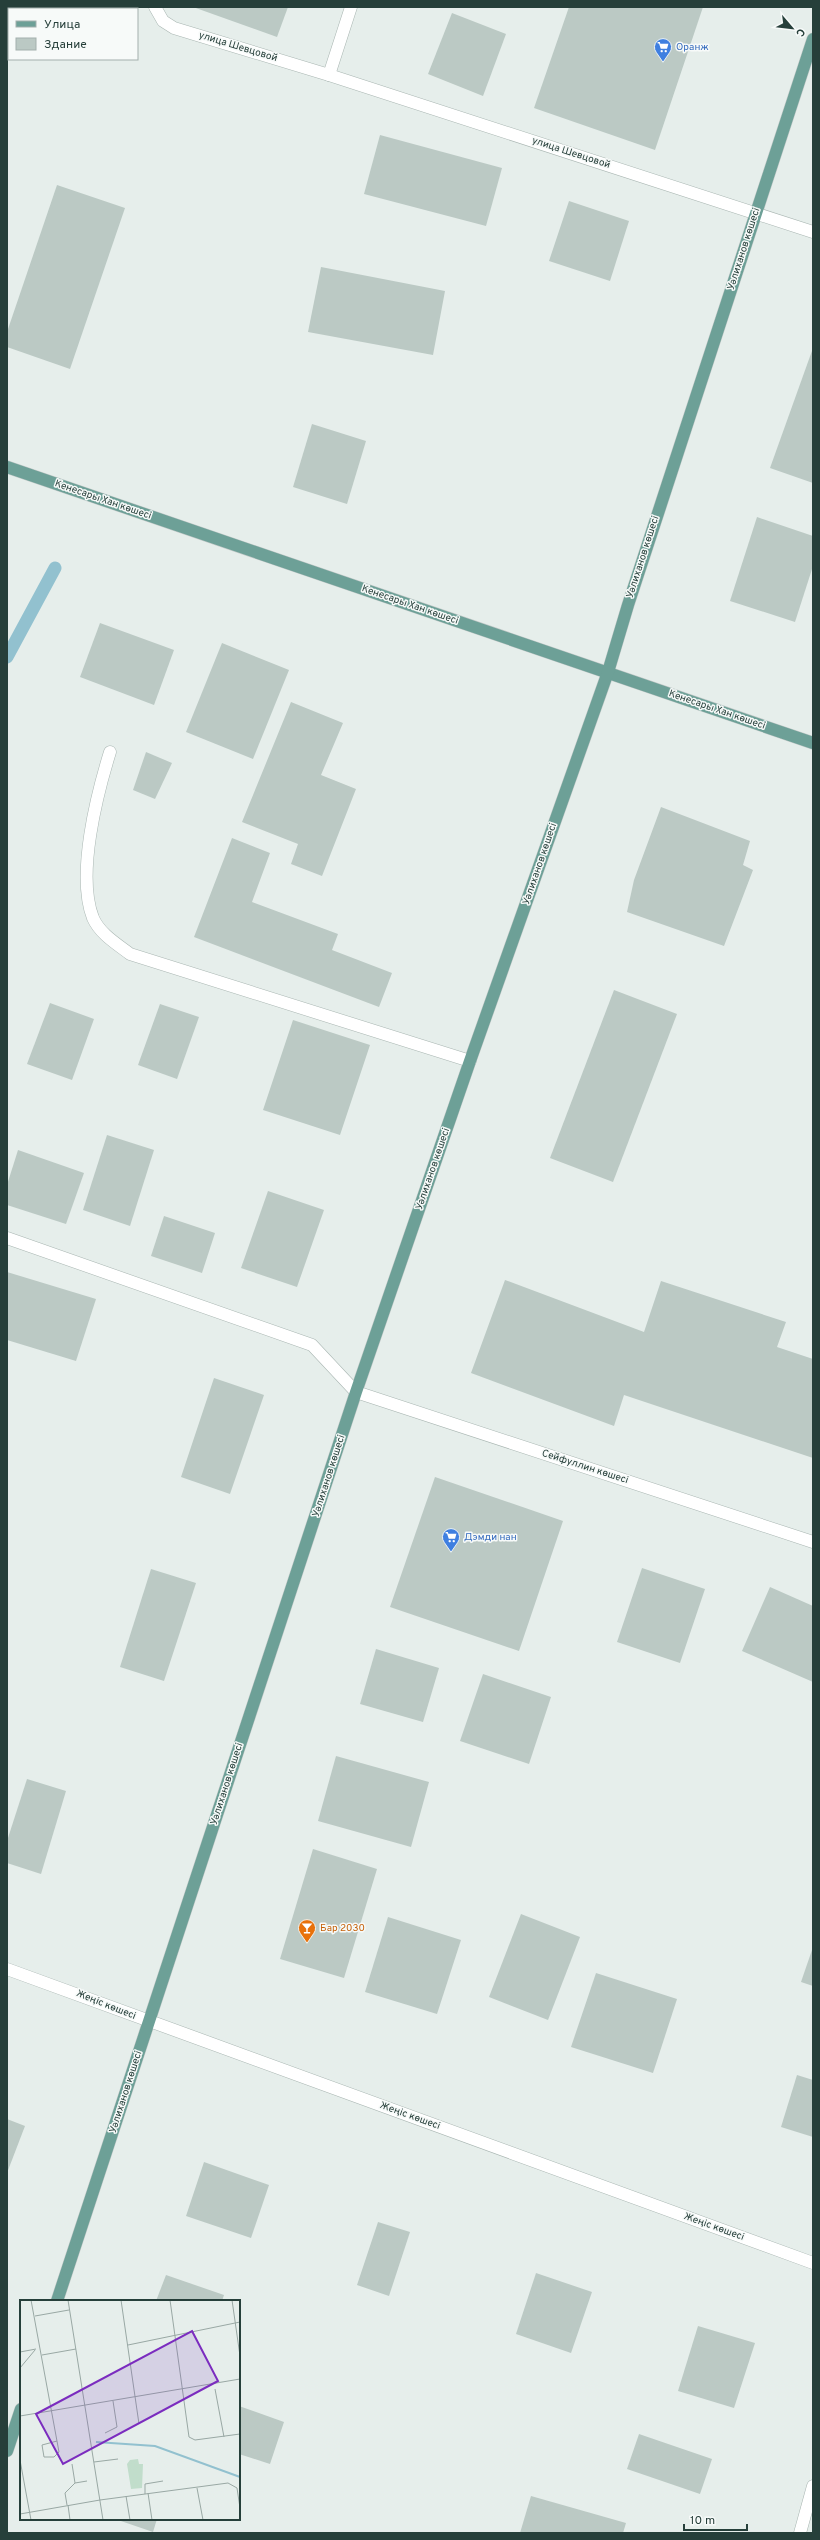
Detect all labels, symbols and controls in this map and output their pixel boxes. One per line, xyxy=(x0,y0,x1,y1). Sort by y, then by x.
legend xyxy=(8,8,138,60)
north arrow xyxy=(772,8,812,48)
text: Улица xyxy=(44,17,80,33)
text: С xyxy=(792,26,808,39)
street label: улица Шевцовой xyxy=(197,29,279,65)
text: Здание xyxy=(44,37,87,53)
supermarket icon: Оранж xyxy=(653,37,673,62)
place label: Оранж xyxy=(676,41,709,54)
street label: улица Шевцовой xyxy=(530,134,612,172)
street label: Уәлиханов көшесі xyxy=(725,206,763,292)
street label: Кенесары Хан көшесі xyxy=(53,477,153,523)
street label: Уәлиханов көшесі xyxy=(624,514,662,600)
street label: Кенесары Хан көшесі xyxy=(360,582,460,628)
street label: Кенесары Хан көшесі xyxy=(667,687,767,733)
street label: Уәлиханов көшесі xyxy=(520,821,560,907)
street label: Уәлиханов көшесі xyxy=(413,1126,453,1212)
street label: Уәлиханов көшесі xyxy=(310,1433,348,1519)
street label: Сейфуллин көшесі xyxy=(540,1447,630,1487)
supermarket icon: Дэмди нан xyxy=(441,1527,461,1552)
place label: Дэмди нан xyxy=(464,1531,517,1544)
street label: Уәлиханов көшесі xyxy=(208,1741,246,1827)
bar icon: Бар 2030 xyxy=(297,1918,317,1943)
place label: Бар 2030 xyxy=(320,1922,365,1935)
street label: Жеңіс көшесі xyxy=(74,1987,138,2023)
street label: Уәлиханов көшесі xyxy=(107,2049,145,2135)
street label: Жеңіс көшесі xyxy=(378,2099,442,2133)
street label: Жеңіс көшесі xyxy=(682,2210,746,2244)
inset map xyxy=(20,2300,240,2520)
scale bar xyxy=(684,2506,747,2532)
text: 10 m xyxy=(690,2513,715,2529)

